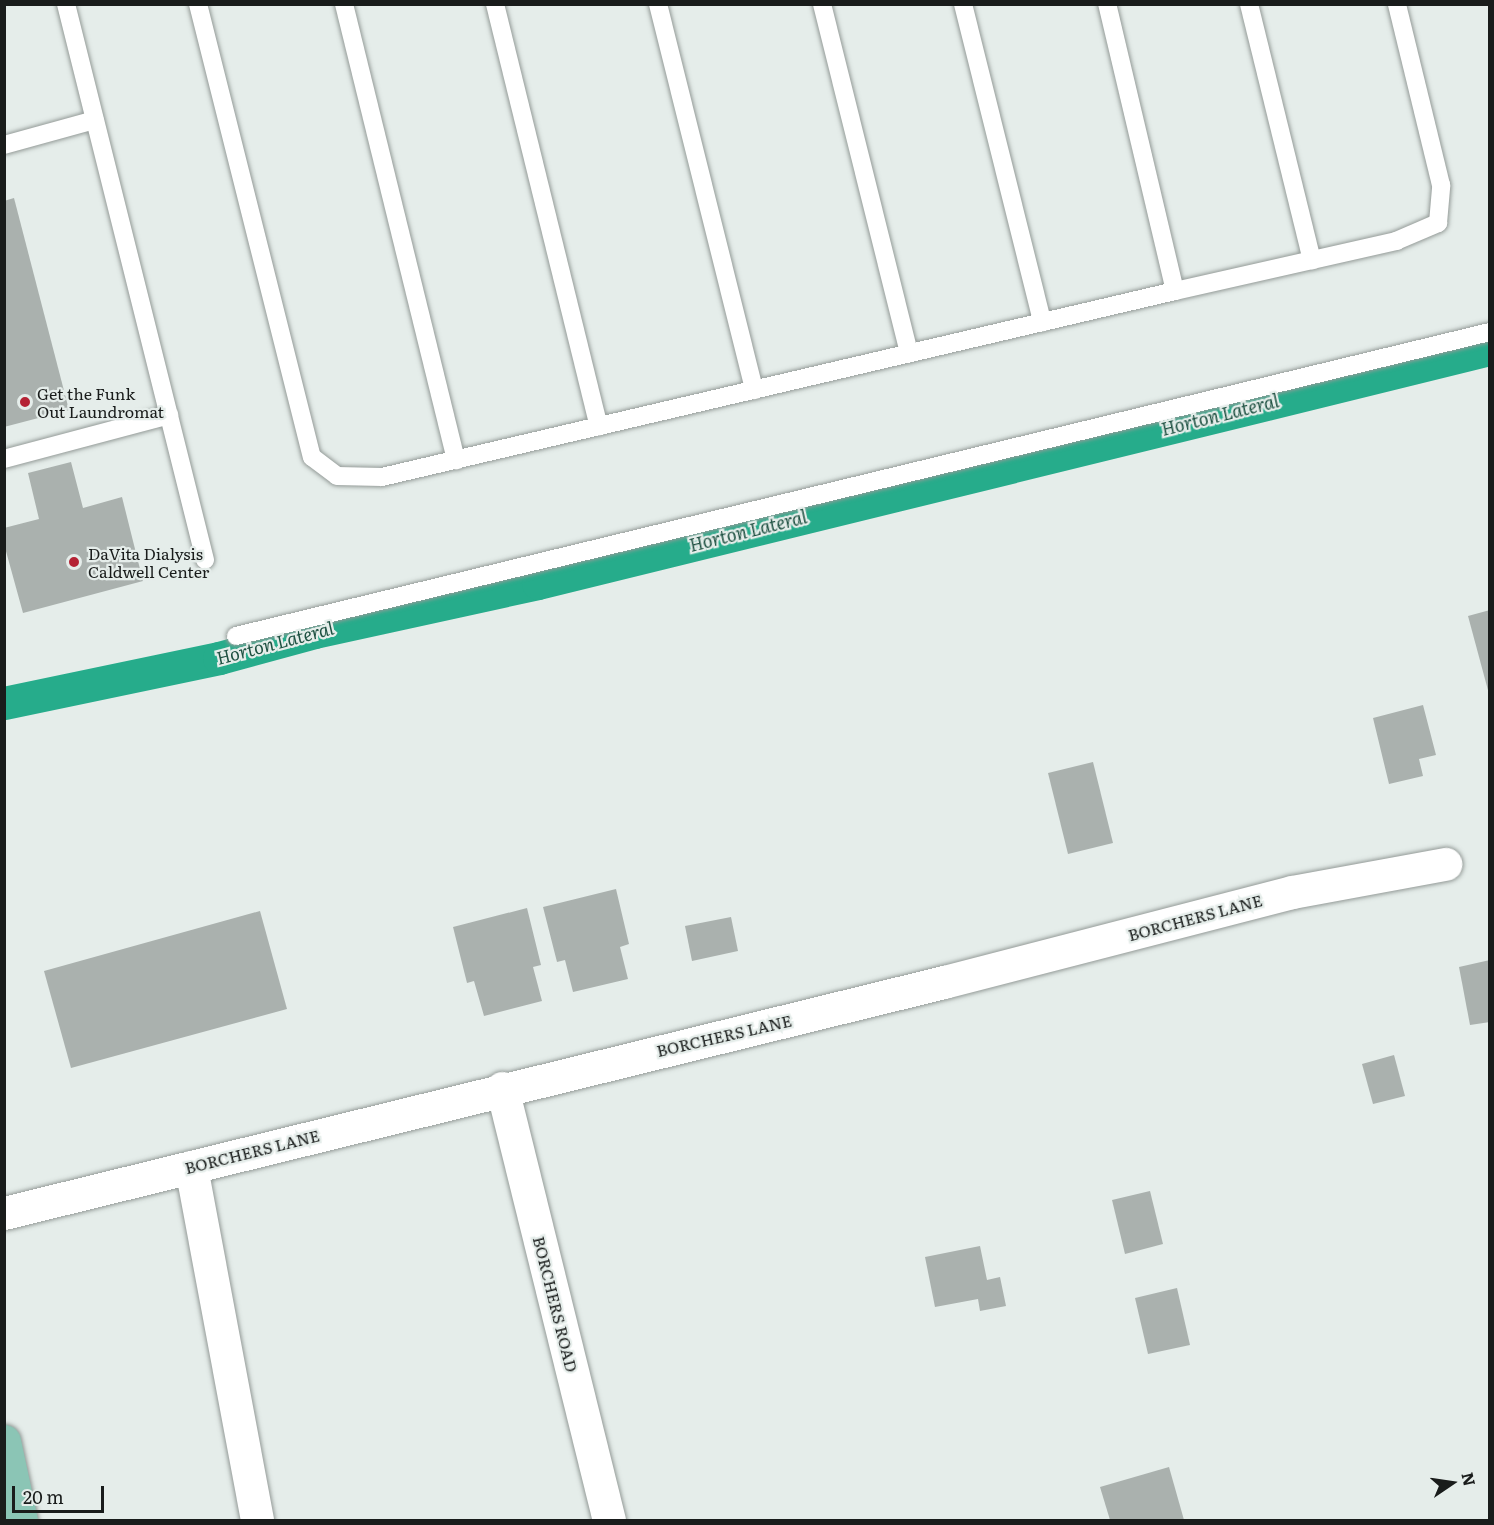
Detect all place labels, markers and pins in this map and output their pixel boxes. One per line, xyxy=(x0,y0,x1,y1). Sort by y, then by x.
place label: Get the Funk Out Laundromat xyxy=(37,383,164,421)
marker: Get the Funk Out Laundromat xyxy=(18,395,32,409)
place label: DaVita Dialysis Caldwell Center xyxy=(88,543,209,581)
marker: DaVita Dialysis Caldwell Center xyxy=(65,553,83,571)

